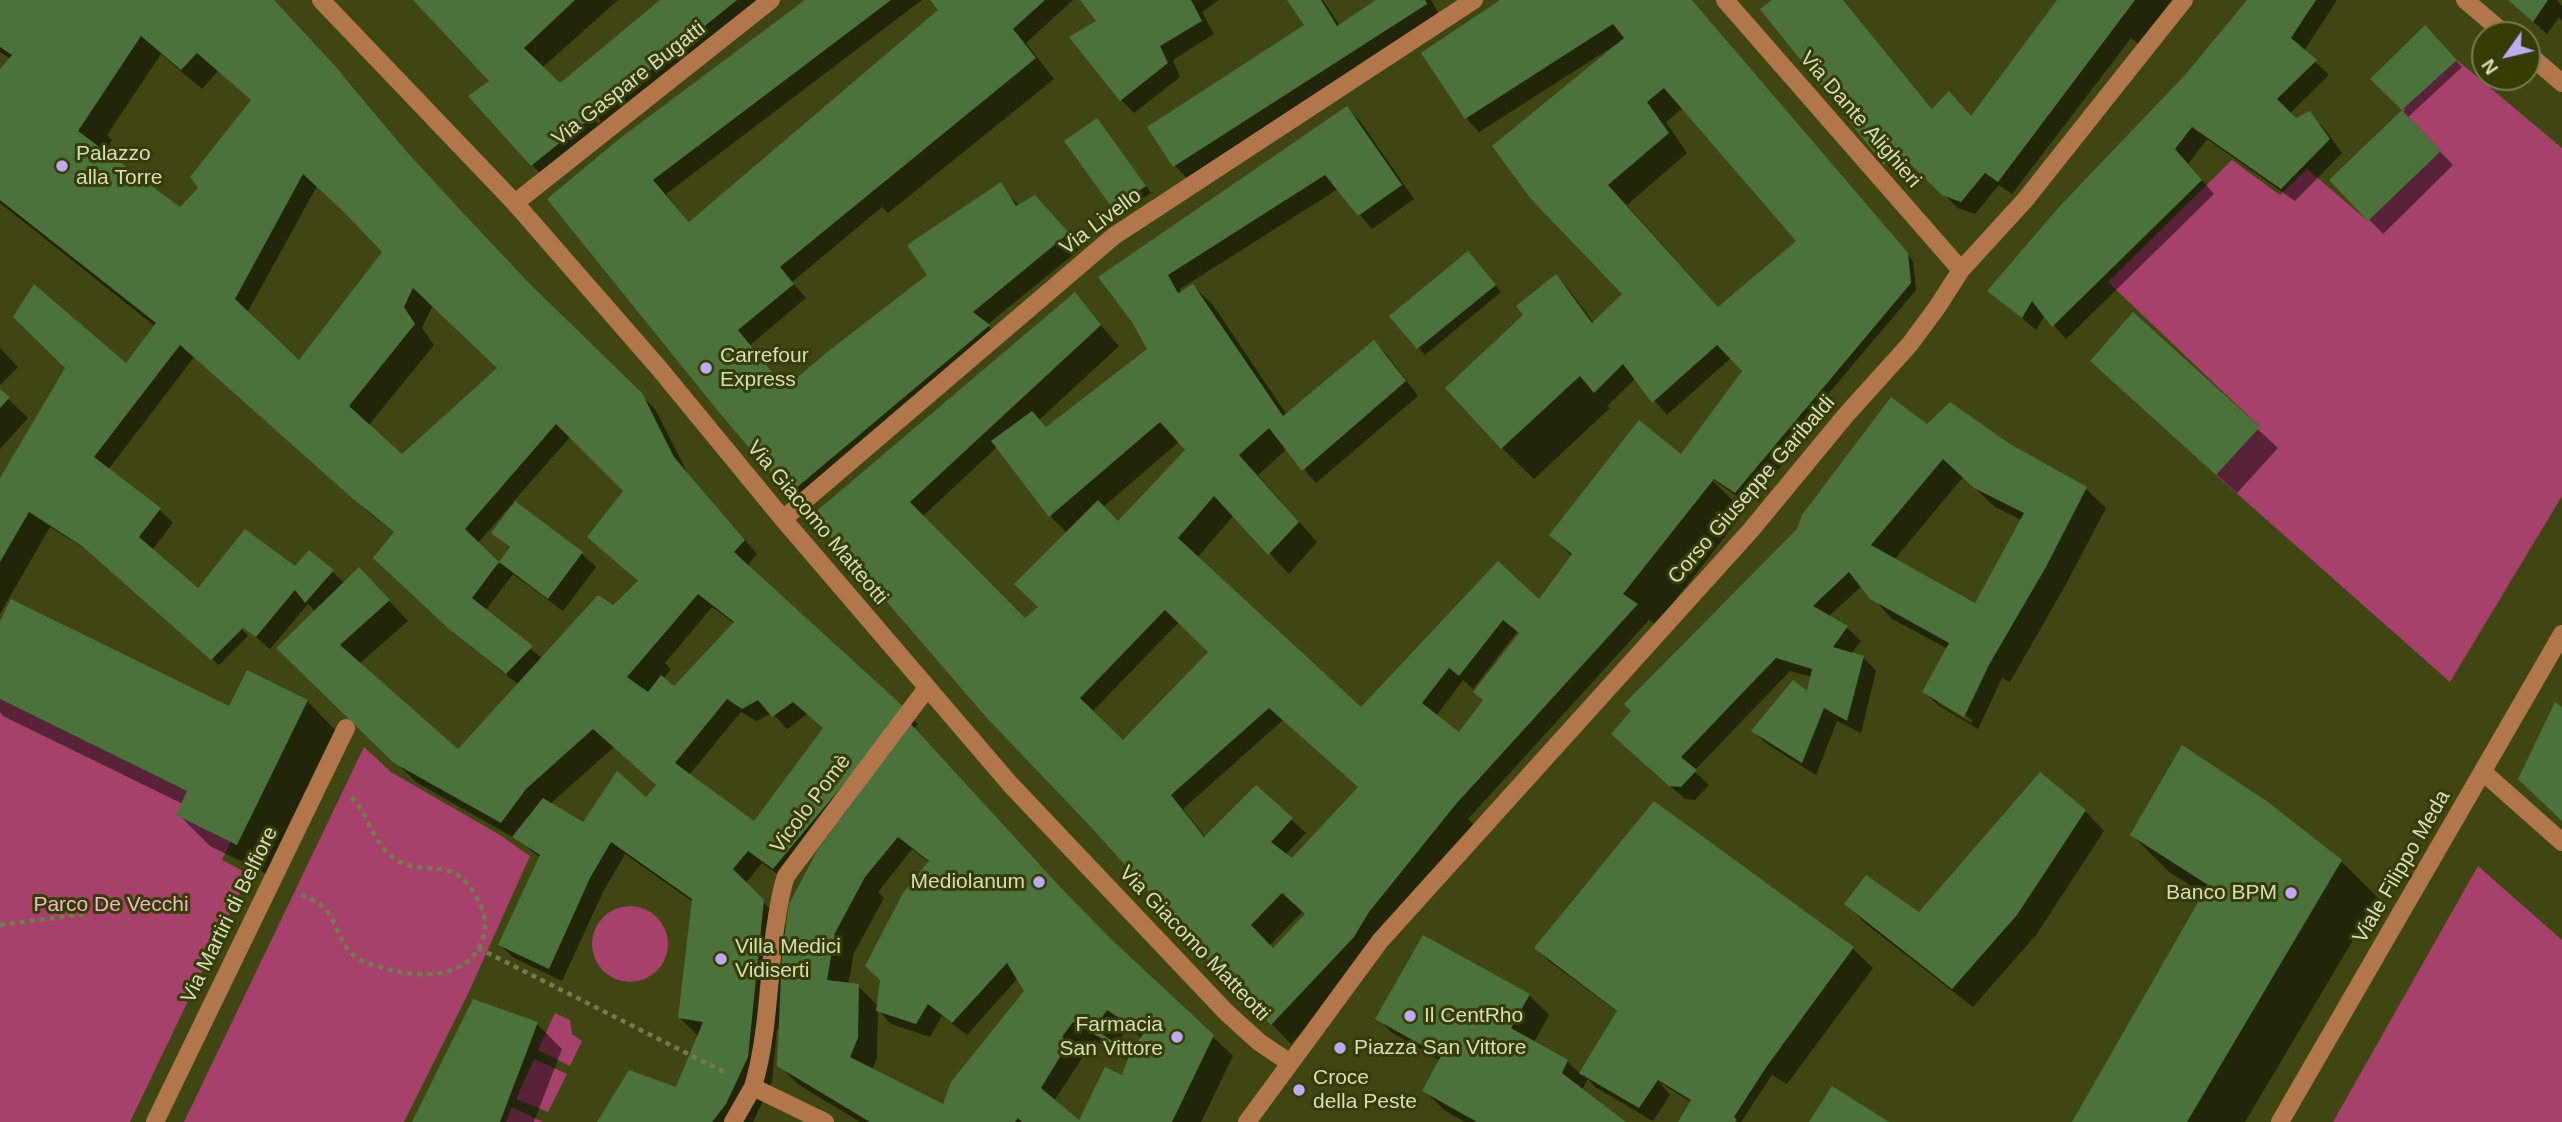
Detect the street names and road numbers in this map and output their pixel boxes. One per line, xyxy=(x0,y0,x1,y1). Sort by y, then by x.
street label: Via Gaspare Bugatti xyxy=(547,16,711,152)
street label: Via Dante Alighieri xyxy=(1794,47,1926,193)
street label: Via Livello xyxy=(1055,183,1147,261)
street label: Corso Giuseppe Garibaldi xyxy=(1663,391,1841,589)
street label: Via Giacomo Matteotti xyxy=(741,436,893,610)
street label: Vicolo Pomè xyxy=(766,749,856,859)
street label: Viale Filippo Meda xyxy=(2348,786,2456,948)
street label: Via Martiri di Belfiore xyxy=(176,823,284,1007)
street label: Via Giacomo Matteotti xyxy=(1113,861,1275,1027)

